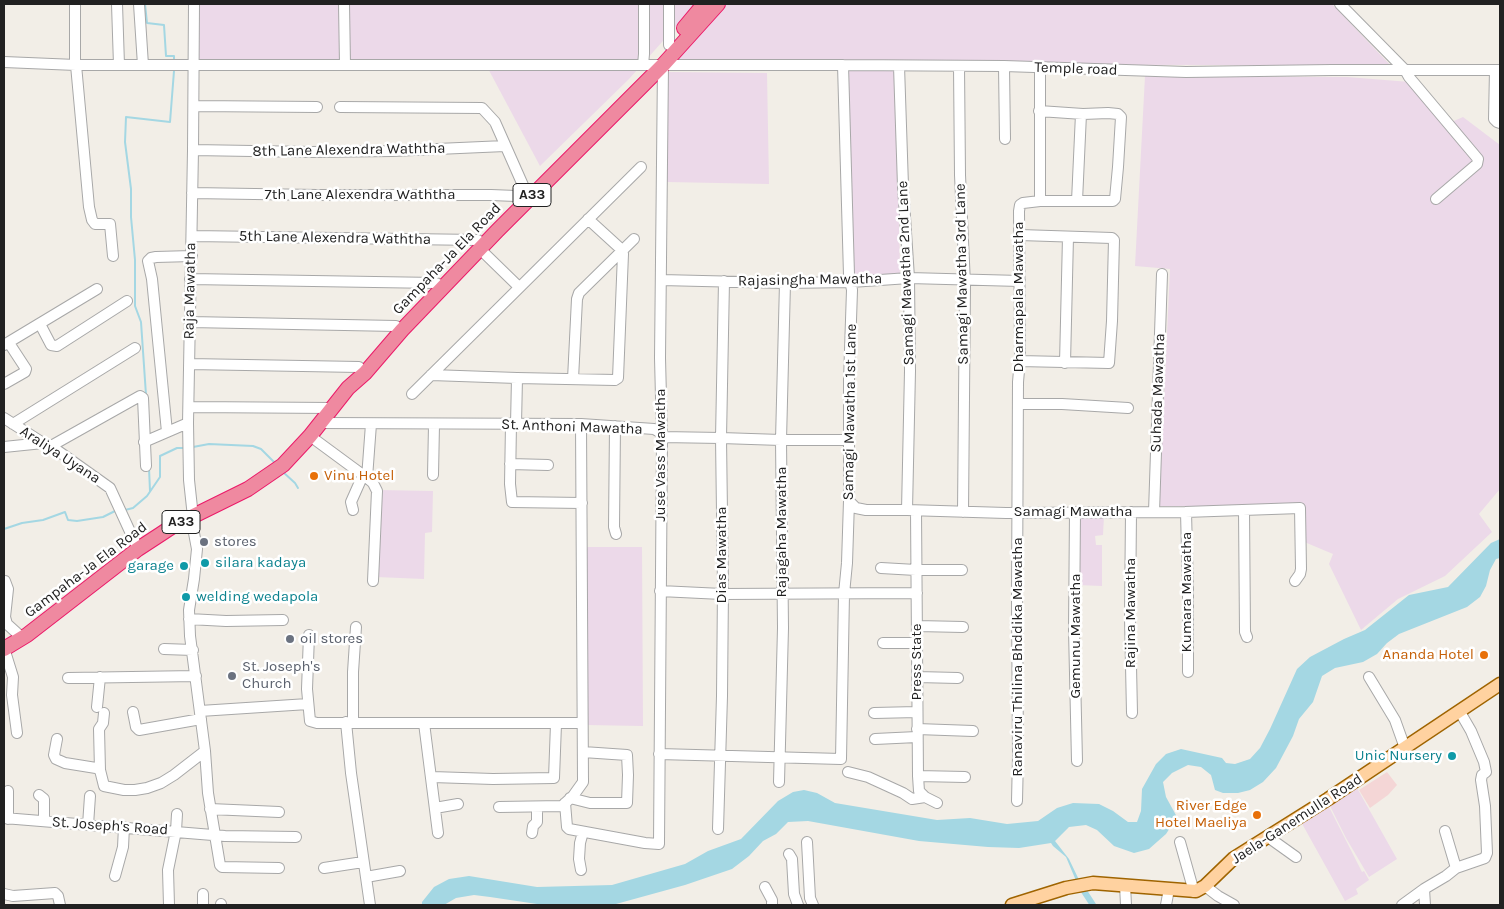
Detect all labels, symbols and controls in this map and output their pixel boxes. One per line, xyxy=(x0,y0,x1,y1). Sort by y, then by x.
street label: Temple road xyxy=(1034,59,1118,79)
street label: 8th Lane Alexendra Waththa xyxy=(252,139,446,161)
street label: Samagi Mawatha 2nd Lane xyxy=(894,180,918,366)
street label: Samagi Mawatha 3rd Lane xyxy=(951,183,973,365)
road number: A33 xyxy=(513,184,551,206)
street label: 7th Lane Alexendra Waththa xyxy=(265,186,455,204)
street label: Gampaha-Ja Ela Road xyxy=(389,199,505,319)
street label: Dharmapala Mawatha xyxy=(1010,221,1028,373)
street label: 5th Lane Alexendra Waththa xyxy=(239,227,431,249)
street label: Raja Mawatha xyxy=(180,242,200,340)
street label: Rajasingha Mawatha xyxy=(738,270,882,290)
street label: Samagi Mawatha 1st Lane xyxy=(839,323,861,501)
street label: Suhada Mawatha xyxy=(1147,333,1169,453)
street label: Juse Vass Mawatha xyxy=(652,389,670,521)
street label: St. Anthoni Mawatha xyxy=(501,416,643,438)
street label: Araliya Uyana xyxy=(16,422,104,488)
street label: Rajagaha Mawatha xyxy=(773,466,791,598)
place label: Vinu Hotel xyxy=(324,467,394,485)
marker: Vinu Hotel xyxy=(308,470,320,482)
street label: Samagi Mawatha xyxy=(1013,503,1133,521)
street label: Dias Mawatha xyxy=(713,506,731,604)
road number: A33 xyxy=(162,511,200,534)
street label: Gampaha-Ja Ela Road xyxy=(21,518,151,622)
street label: Kumara Mawatha xyxy=(1178,532,1196,652)
place label: stores xyxy=(214,533,257,551)
marker: stores xyxy=(198,536,210,548)
street label: Ranaviru Thilina Bhddika Mawatha xyxy=(1009,537,1027,777)
place label: silara kadaya xyxy=(215,554,306,572)
place label: garage xyxy=(127,557,174,575)
marker: silara kadaya xyxy=(199,557,211,569)
street label: Rajina Mawatha xyxy=(1122,558,1140,668)
marker: garage xyxy=(178,560,190,572)
street label: Gemunu Mawatha xyxy=(1067,573,1085,699)
place label: welding wedapola xyxy=(196,588,318,606)
marker: welding wedapola xyxy=(180,591,192,603)
street label: Press State xyxy=(908,623,926,701)
place label: oil stores xyxy=(300,630,363,648)
marker: oil stores xyxy=(284,633,296,645)
place label: Ananda Hotel xyxy=(1383,646,1474,664)
marker: Ananda Hotel xyxy=(1478,649,1490,661)
place label: St. Joseph's Church xyxy=(242,658,321,693)
marker: St. Joseph's Church xyxy=(226,670,238,682)
place label: Unic Nursery xyxy=(1355,747,1442,765)
marker: Unic Nursery xyxy=(1446,750,1458,762)
street label: Jaela-Ganemulla Road xyxy=(1228,770,1366,868)
place label: River Edge Hotel Maeliya xyxy=(1155,797,1247,832)
marker: River Edge Hotel Maeliya xyxy=(1251,809,1263,821)
street label: St. Joseph's Road xyxy=(51,813,169,839)

